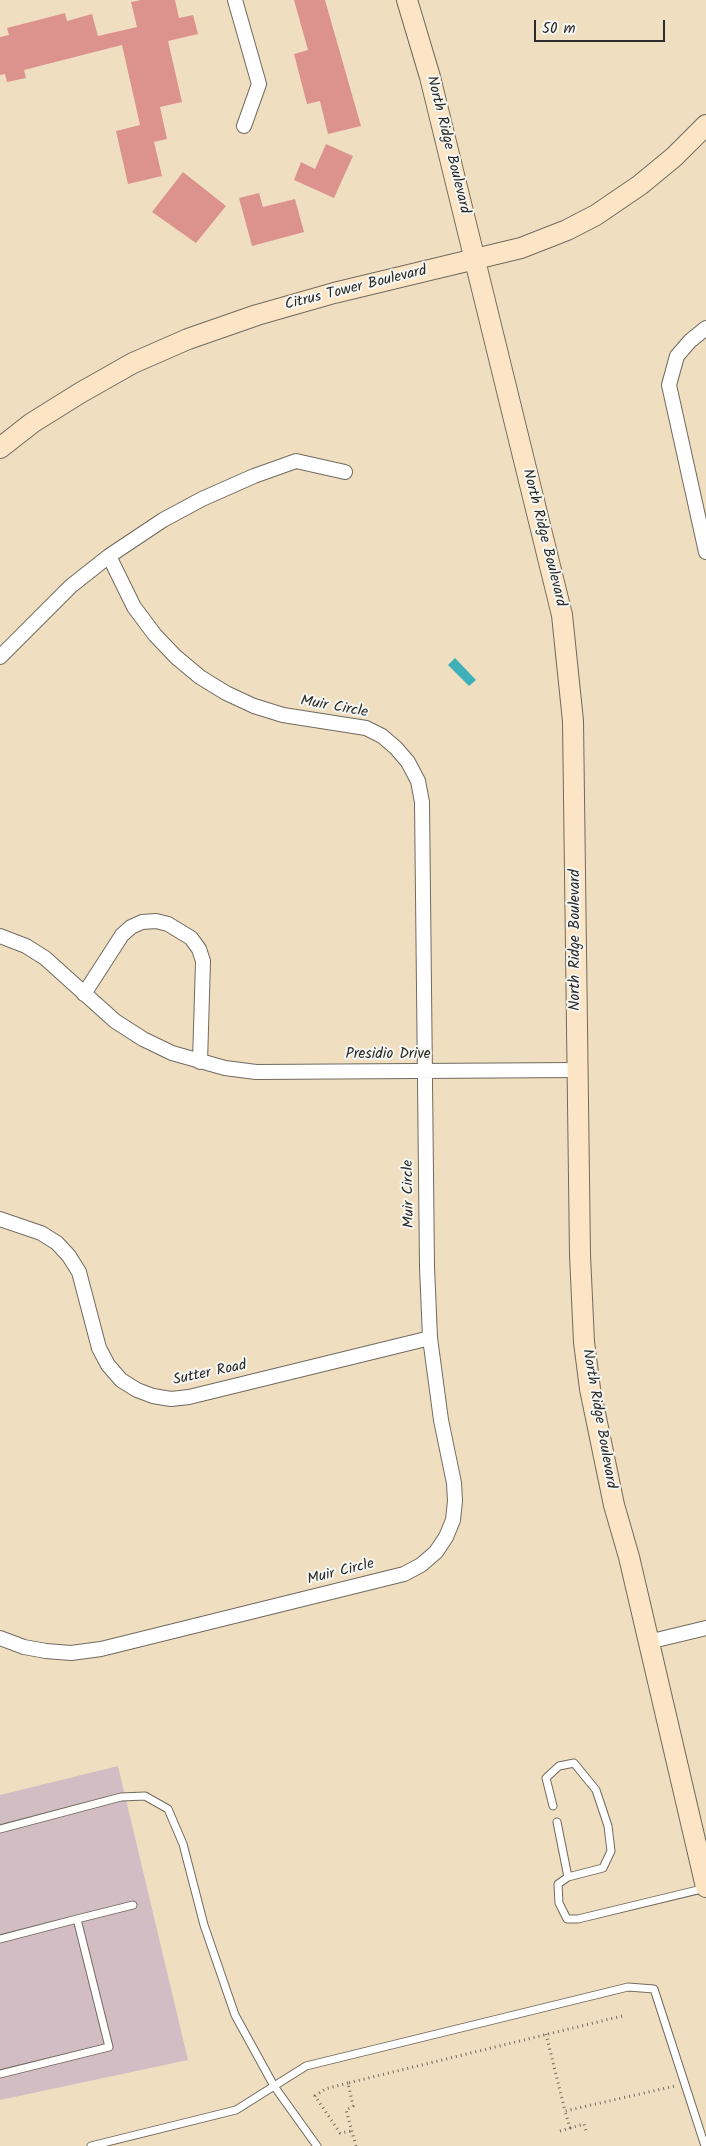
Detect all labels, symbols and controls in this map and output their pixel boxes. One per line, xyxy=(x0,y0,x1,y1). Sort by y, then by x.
scale bar xyxy=(536,10,667,42)
text: 50 m xyxy=(542,17,576,41)
street label: North Ridge Boulevard xyxy=(421,74,473,216)
street label: Citrus Tower Boulevard xyxy=(283,263,429,315)
street label: North Ridge Boulevard xyxy=(517,467,569,609)
street label: Muir Circle xyxy=(299,693,369,723)
street label: North Ridge Boulevard xyxy=(567,869,585,1011)
street label: Presidio Drive xyxy=(346,1046,430,1064)
street label: Muir Circle xyxy=(400,1160,420,1228)
street label: North Ridge Boulevard xyxy=(577,1348,619,1490)
street label: Sutter Road xyxy=(172,1357,248,1391)
street label: Muir Circle xyxy=(306,1556,376,1590)

